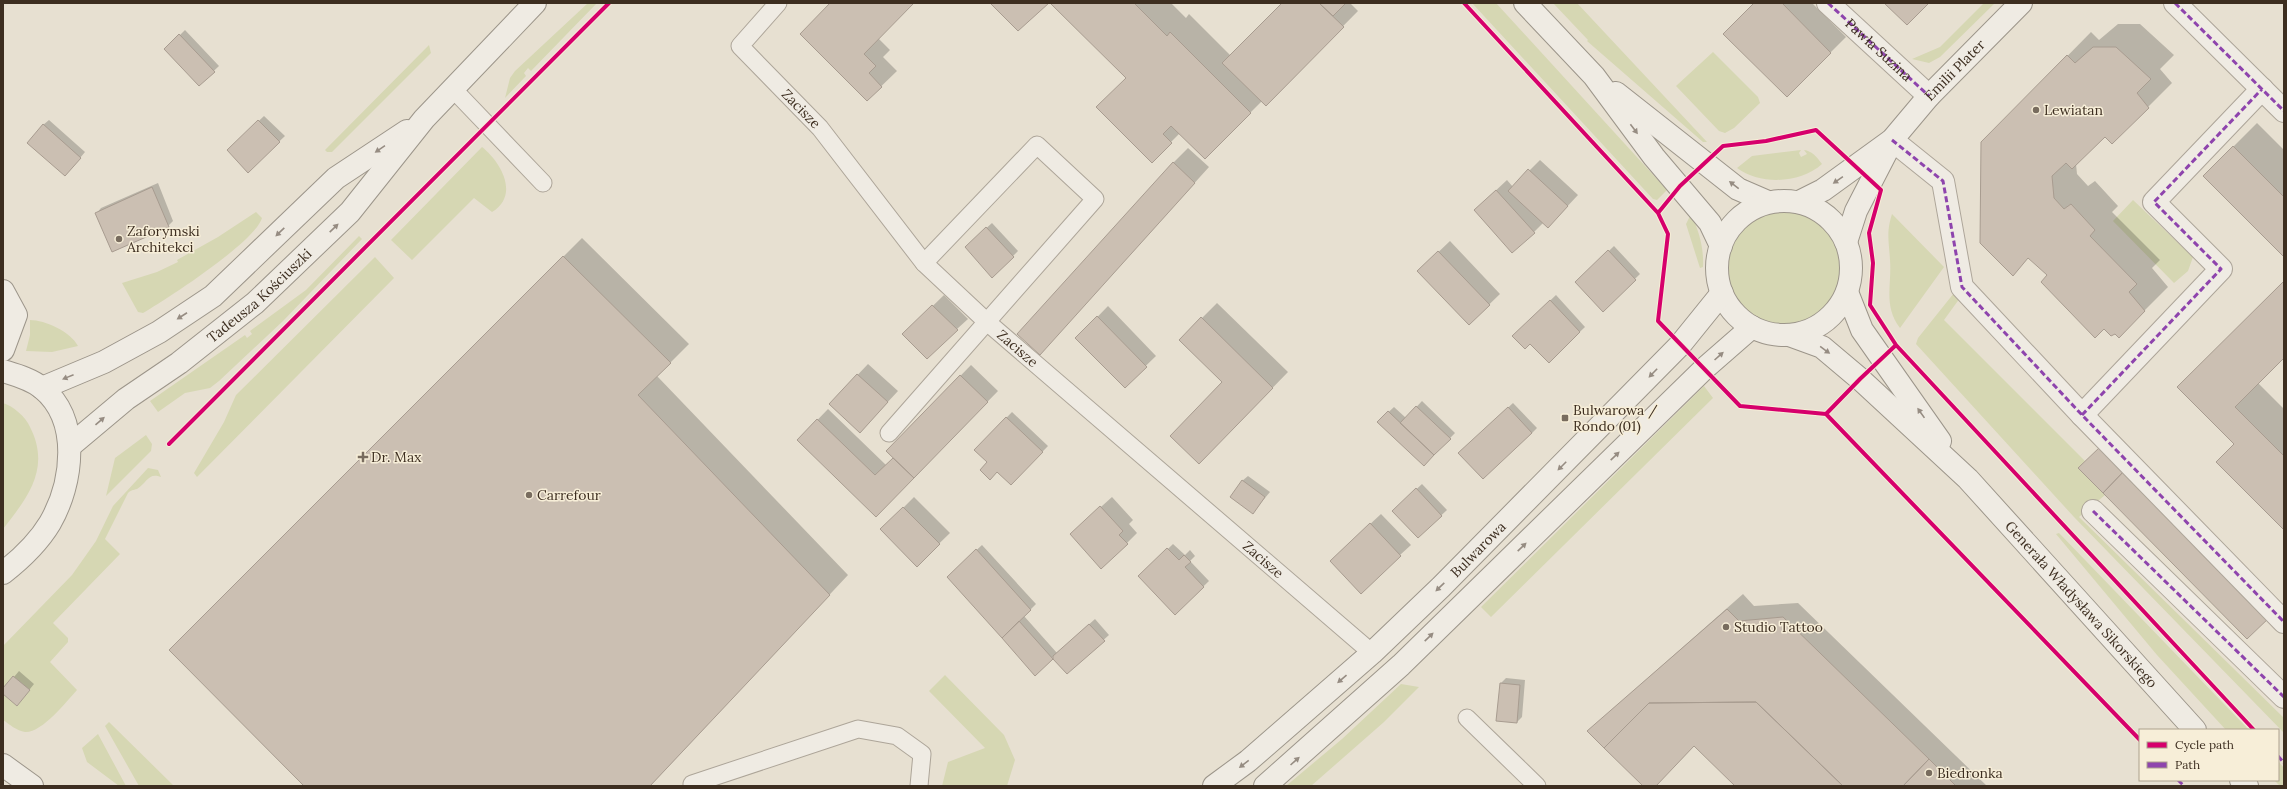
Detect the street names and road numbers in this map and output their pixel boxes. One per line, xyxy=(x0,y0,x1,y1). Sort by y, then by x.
street label: Pawła Suzina xyxy=(1841,14,1916,85)
street label: Emilii Plater xyxy=(1920,36,1989,104)
street label: Zacisze xyxy=(778,85,825,133)
street label: Tadeusza Kościuszki xyxy=(203,245,315,347)
street label: Zacisze xyxy=(993,326,1042,371)
street label: Generała Władysława Sikorskiego xyxy=(2001,517,2161,692)
street label: Bulwarowa xyxy=(1447,518,1510,581)
street label: Zacisze xyxy=(1239,537,1288,582)

